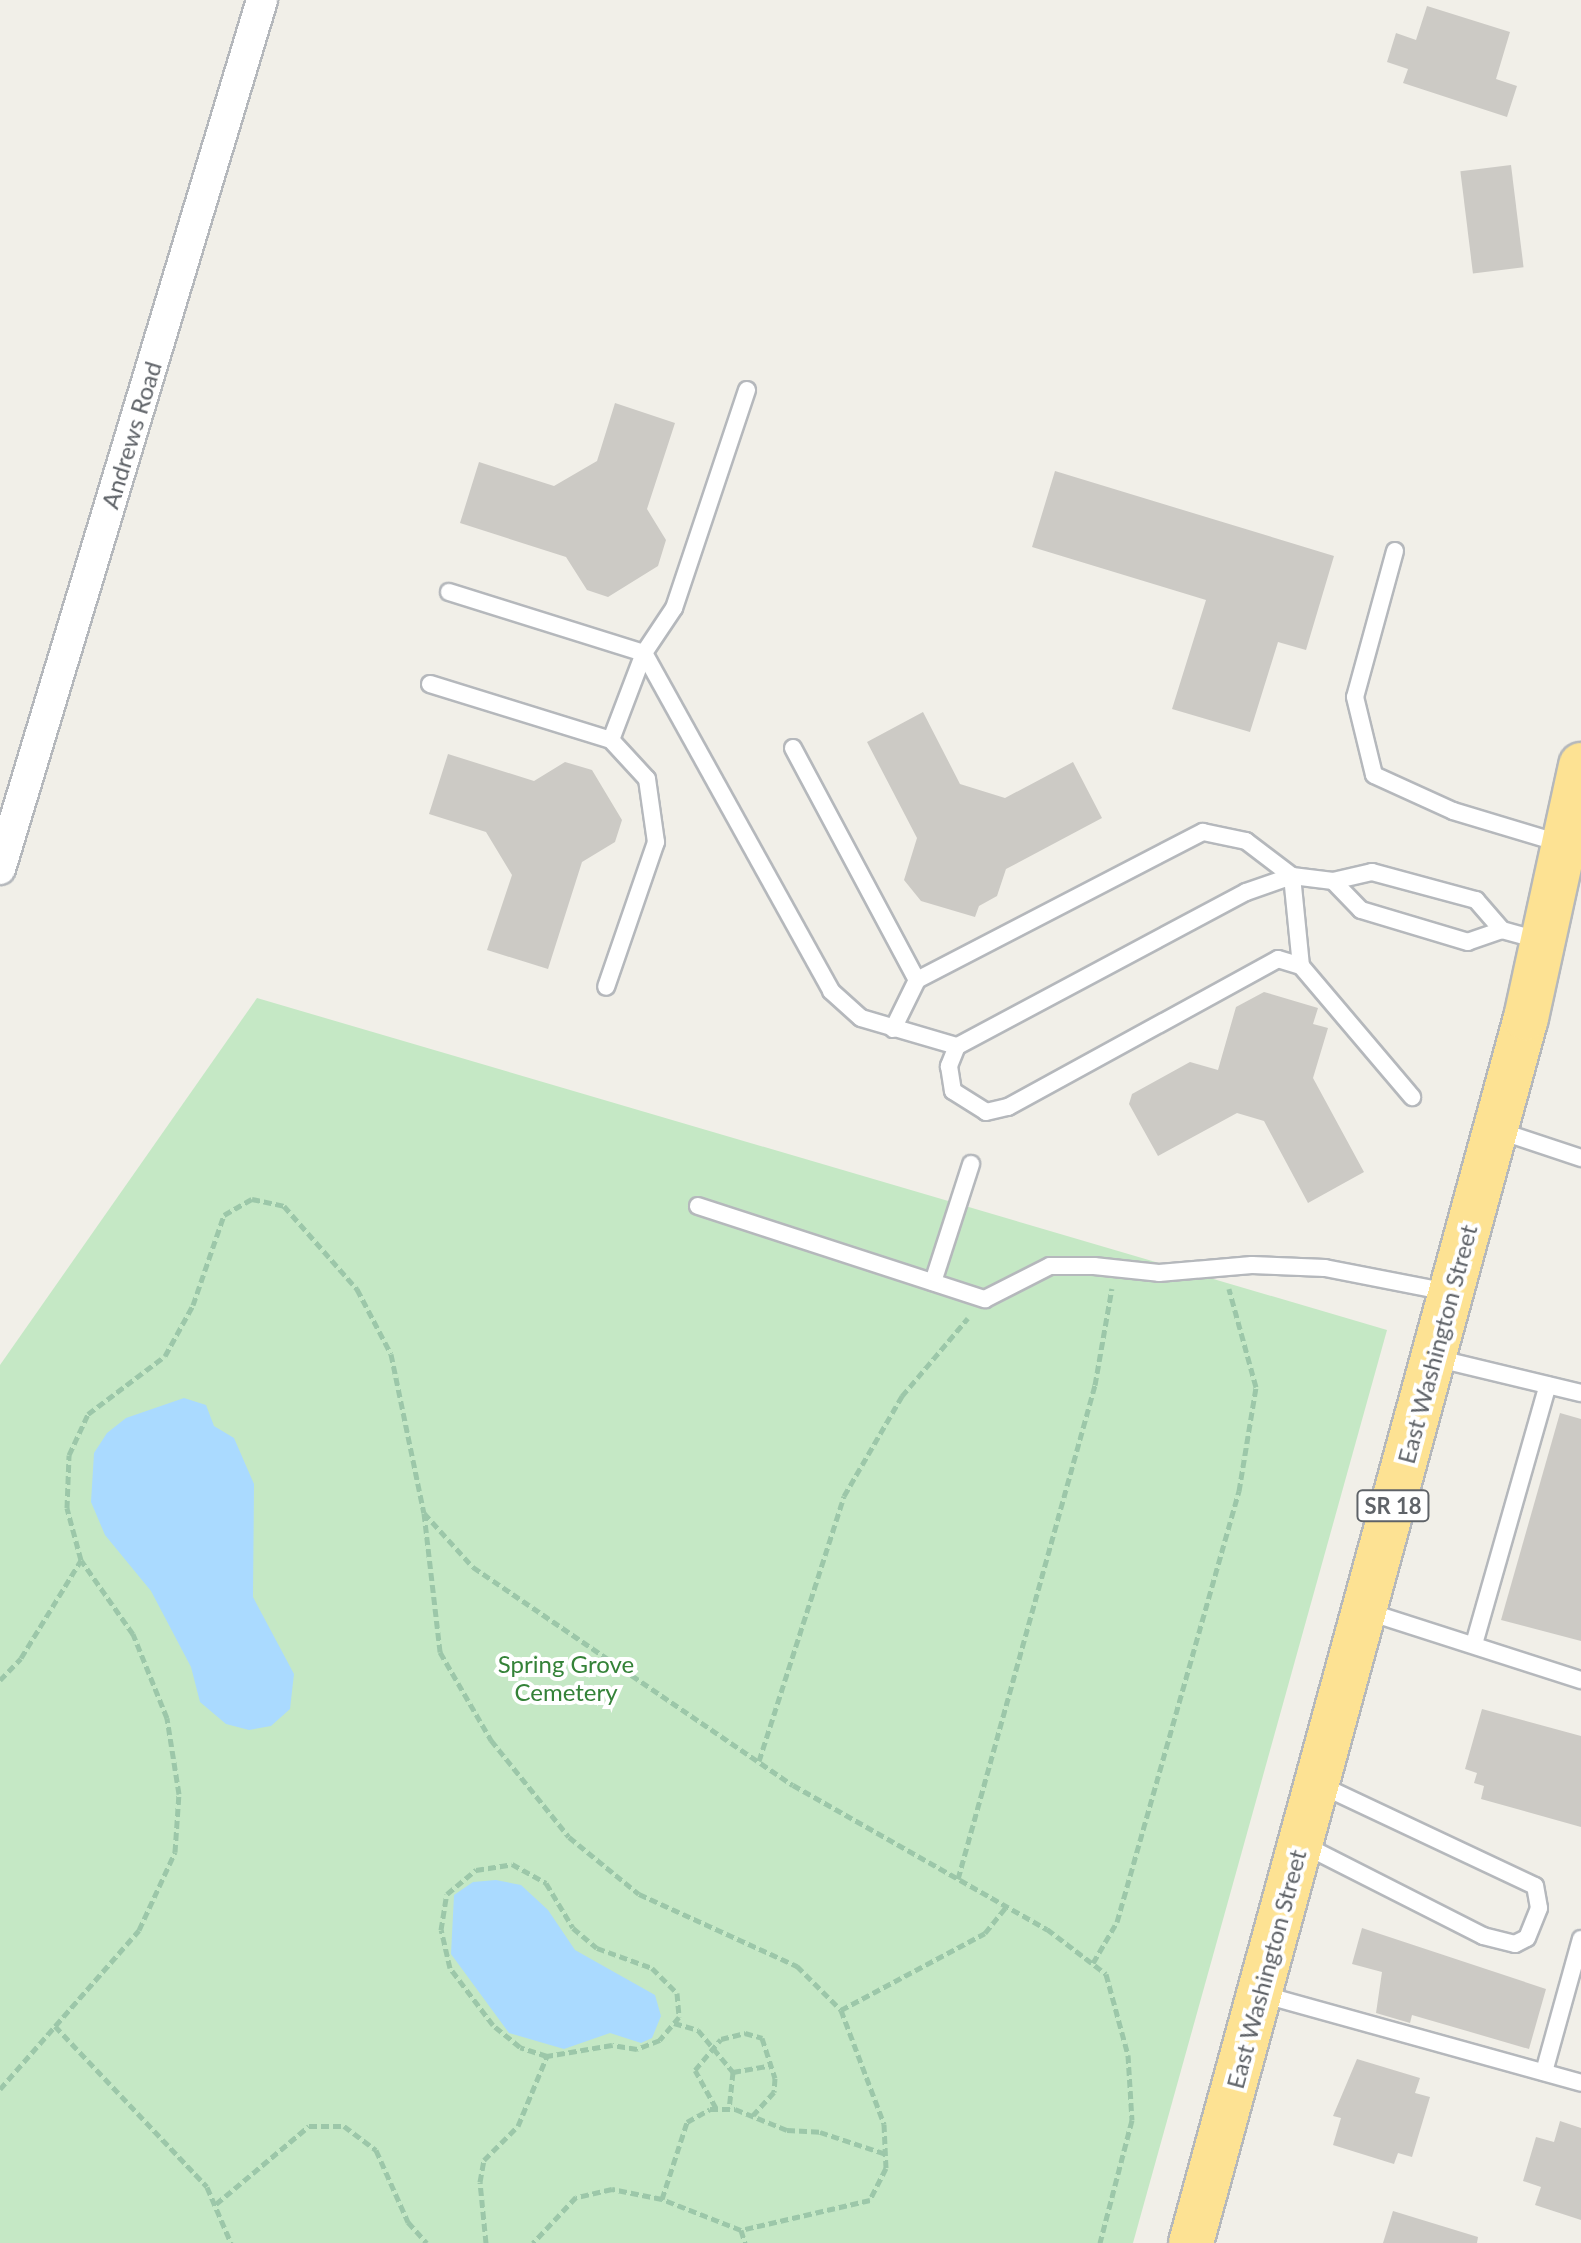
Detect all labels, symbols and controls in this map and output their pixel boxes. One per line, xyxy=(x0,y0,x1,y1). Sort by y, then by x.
street label: Andrews Road xyxy=(95,358,167,512)
street label: East Washington Street xyxy=(1391,1221,1483,1467)
road number: SR 18 xyxy=(1355,1488,1431,1524)
park label: Spring Grove Cemetery xyxy=(498,1650,634,1706)
street label: East Washington Street xyxy=(1220,1846,1312,2092)

